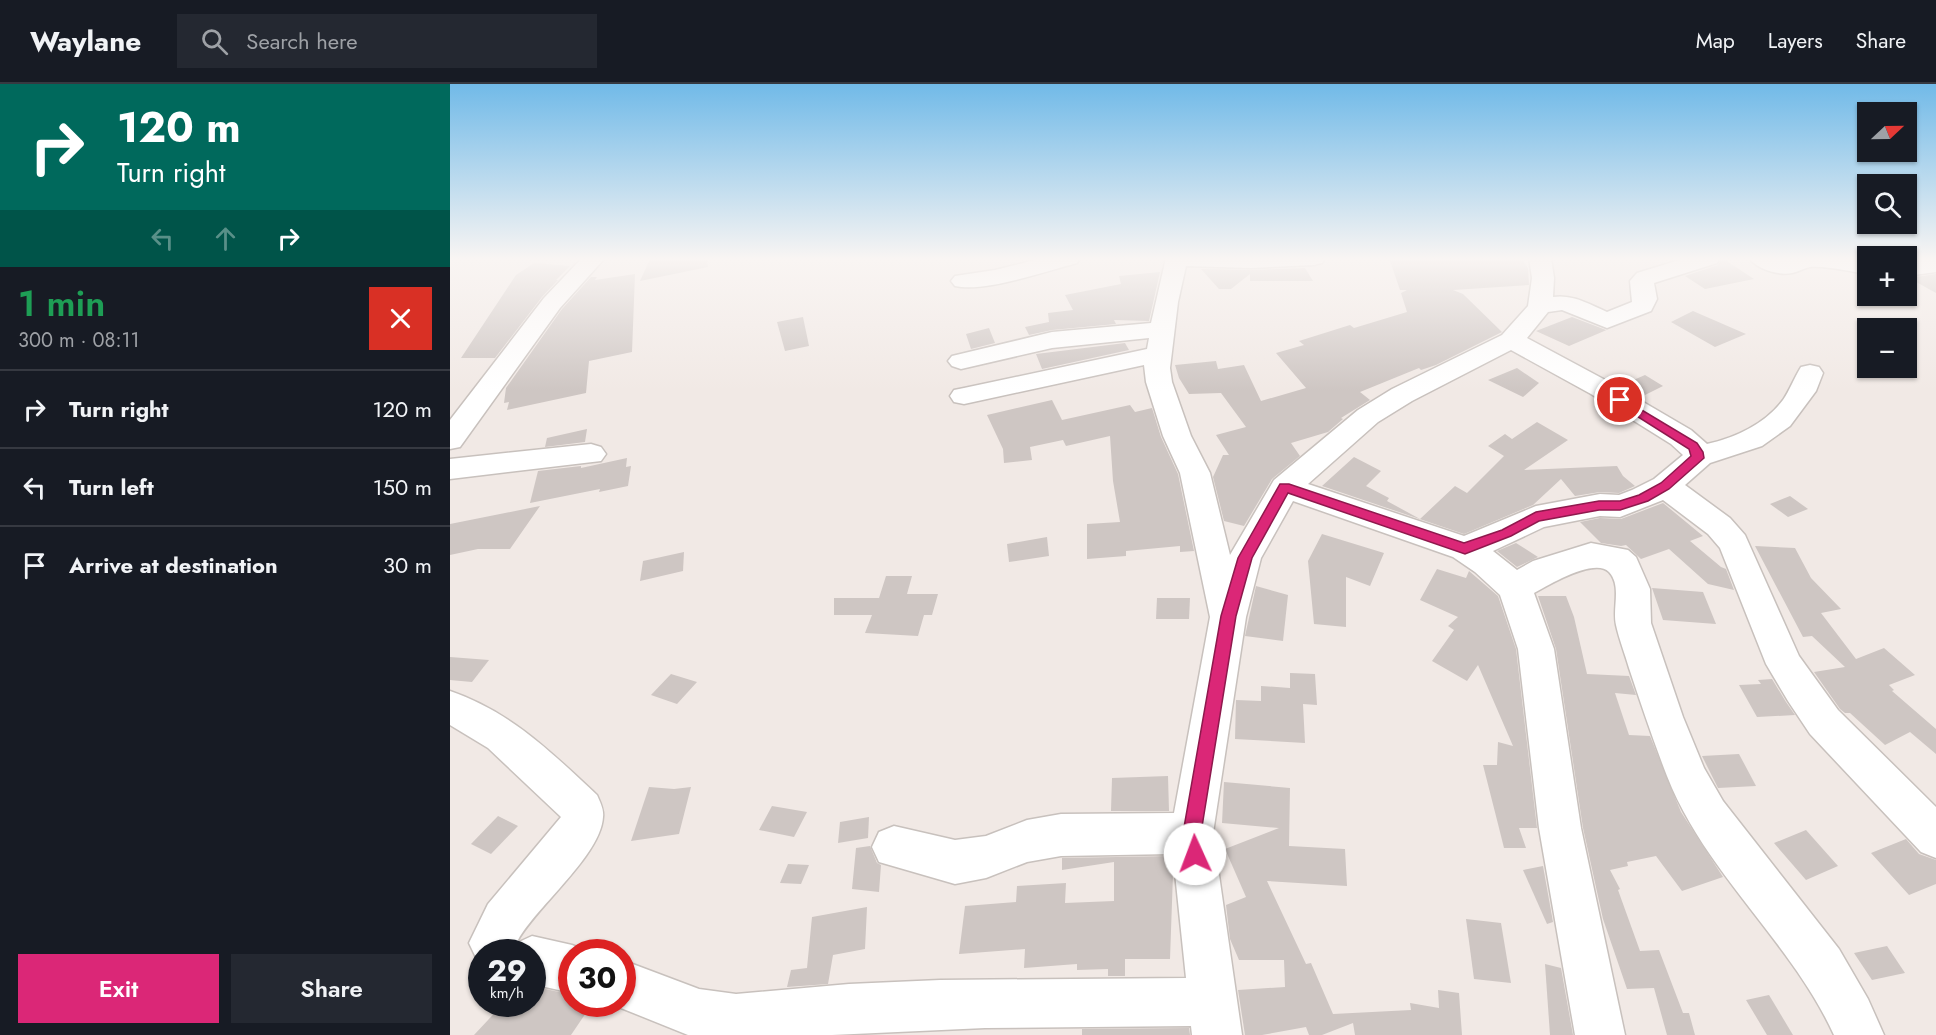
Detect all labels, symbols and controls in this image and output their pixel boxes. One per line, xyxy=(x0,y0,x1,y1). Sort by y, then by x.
search box xyxy=(177,14,597,68)
text: Waylane xyxy=(30,21,141,62)
icon: search xyxy=(198,25,231,58)
text: Search here xyxy=(246,25,358,57)
text: Map xyxy=(1696,26,1735,56)
text: Layers xyxy=(1768,26,1823,56)
text: Share xyxy=(1856,26,1906,56)
text: 120 m xyxy=(117,97,241,158)
north arrow xyxy=(1857,102,1917,162)
map controls xyxy=(1857,102,1917,378)
icon: right xyxy=(18,108,96,186)
text: Turn right xyxy=(117,153,225,192)
button: search xyxy=(1857,174,1917,234)
icon: left xyxy=(146,222,179,255)
icon: ahead xyxy=(209,222,242,255)
icon: right xyxy=(272,222,305,255)
button: + xyxy=(1857,246,1917,306)
text: 1 min xyxy=(18,277,105,329)
button: close xyxy=(369,287,432,350)
button: − xyxy=(1857,318,1917,378)
text: 300 m · 08:11 xyxy=(18,326,139,355)
pin xyxy=(1594,374,1645,425)
icon: arrive xyxy=(1603,383,1636,416)
icon: right xyxy=(18,393,51,426)
text: Turn right xyxy=(69,393,169,425)
text: 120 m xyxy=(373,393,432,425)
icon: left xyxy=(18,471,51,504)
text: Turn left xyxy=(69,471,154,503)
text: 150 m xyxy=(373,471,432,503)
icon: arrive xyxy=(18,549,51,582)
text: Arrive at destination xyxy=(69,549,278,581)
text: 30 m xyxy=(383,549,432,581)
position arrow xyxy=(1163,822,1227,886)
speed limit sign: 30 xyxy=(558,939,636,1017)
text: 29 xyxy=(487,949,527,992)
button: Exit xyxy=(18,954,219,1023)
button: Share xyxy=(231,954,432,1023)
text: km/h xyxy=(490,982,524,1004)

